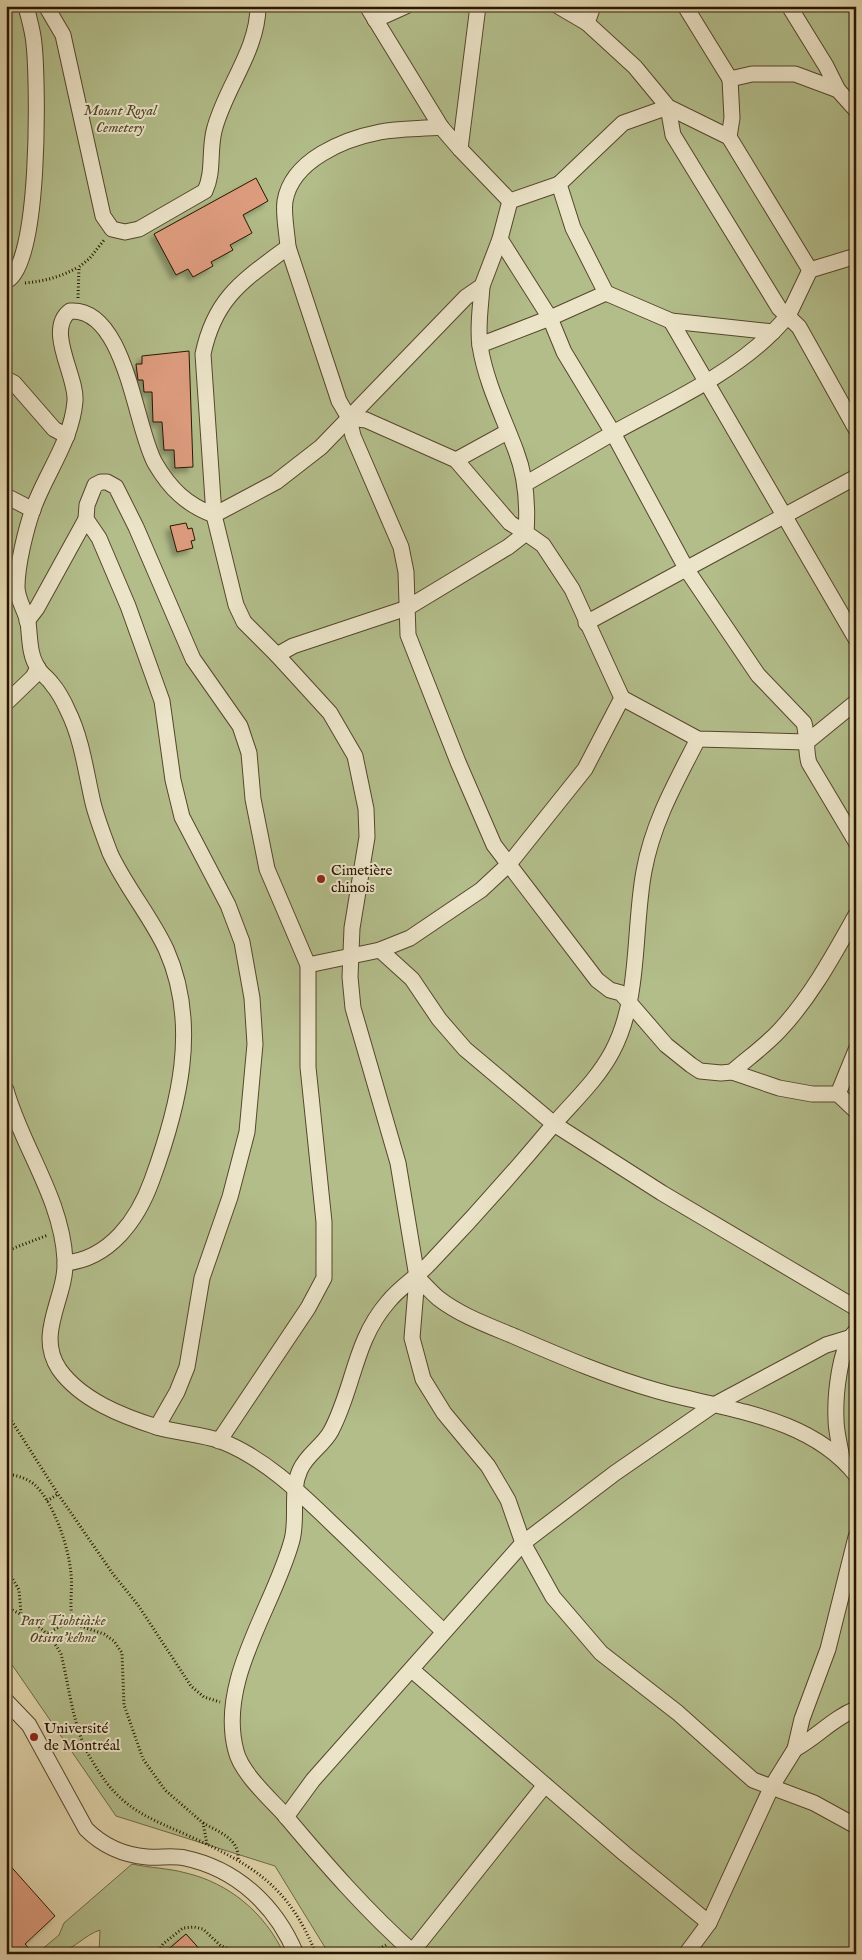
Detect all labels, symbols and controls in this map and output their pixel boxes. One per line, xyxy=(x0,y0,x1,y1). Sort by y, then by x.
park label: Mount Royal Cemetery xyxy=(83,101,158,137)
place label: Cimetière chinois xyxy=(331,861,393,897)
marker: Cimetière chinois xyxy=(315,873,327,885)
park label: Parc Tiohtià:ke Otsira'kéhne xyxy=(20,1611,106,1647)
place label: Université de Montréal xyxy=(44,1719,121,1755)
marker: Université de Montréal xyxy=(28,1731,40,1743)

